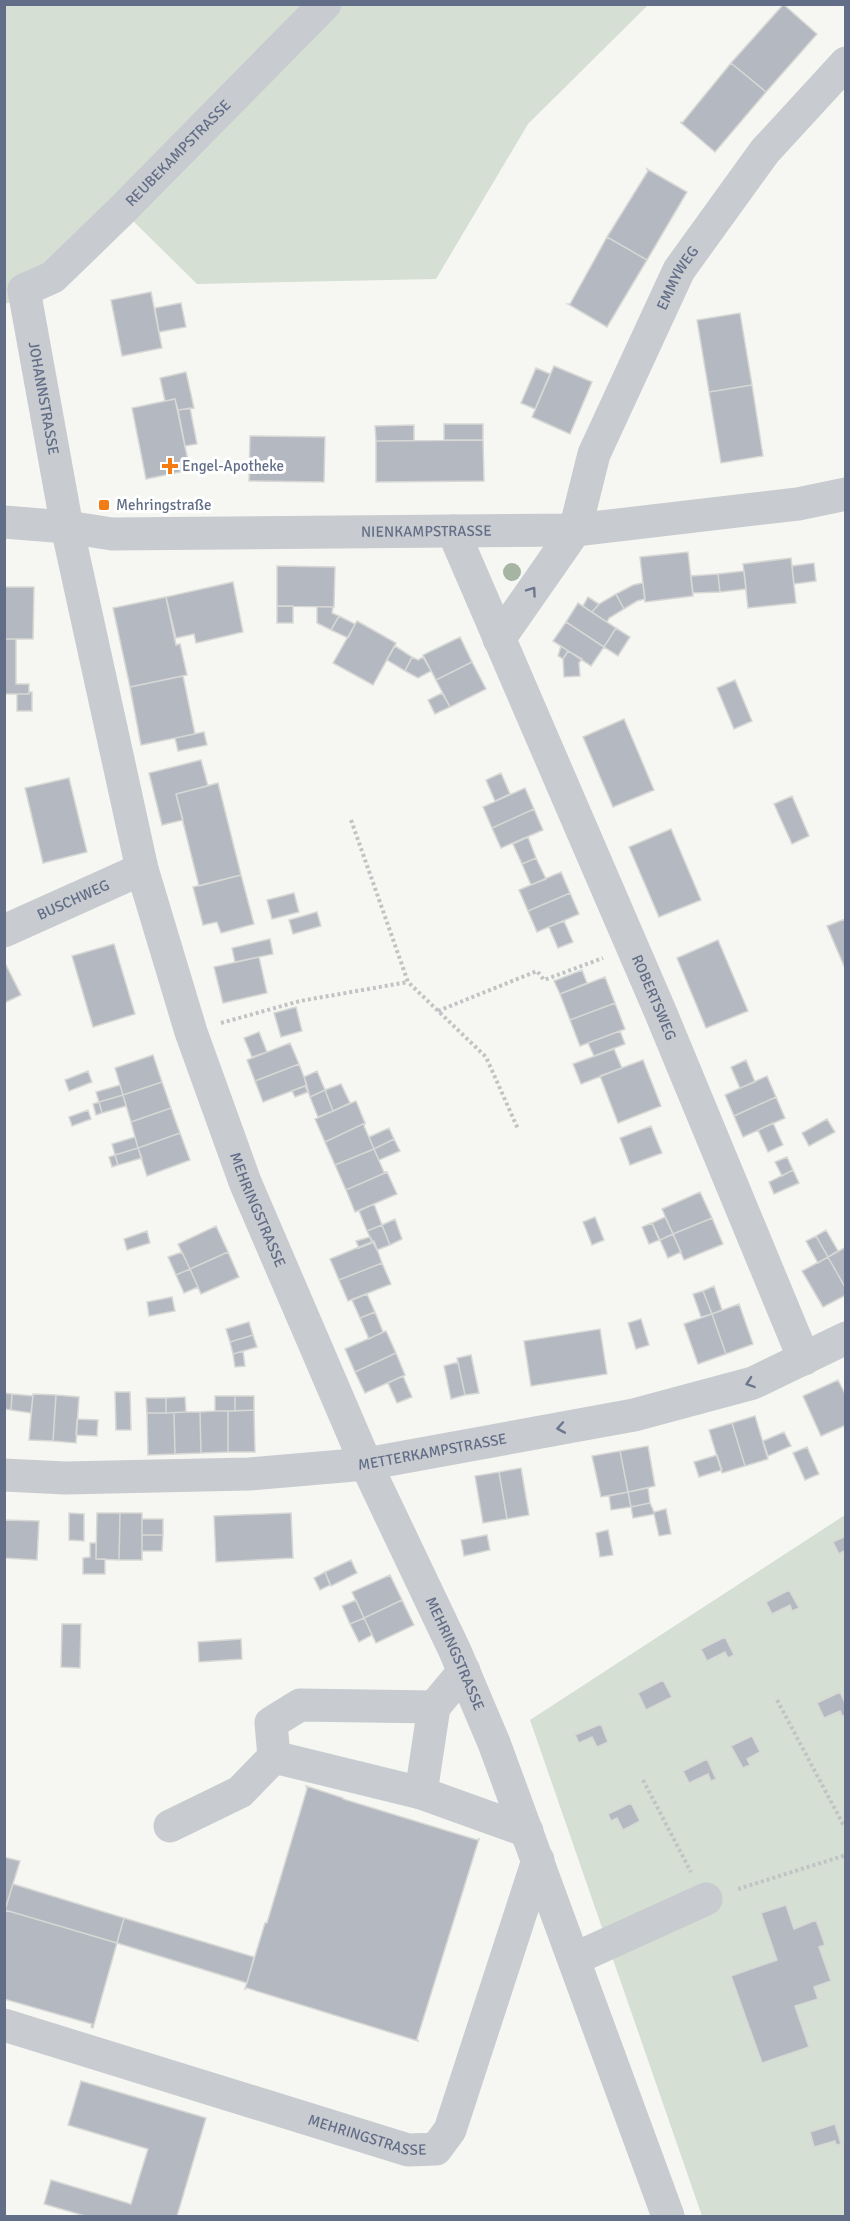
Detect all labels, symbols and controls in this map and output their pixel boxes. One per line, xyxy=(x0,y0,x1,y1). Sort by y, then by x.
street label: REUBEKAMPSTRASSE xyxy=(122,96,235,210)
street label: EMMYWEG xyxy=(653,242,702,313)
street label: JOHANNSTRASSE xyxy=(25,340,63,456)
place label: Engel-Apotheke xyxy=(182,457,284,475)
marker: Engel-Apotheke xyxy=(163,459,177,473)
place label: Mehringstraße xyxy=(116,496,211,514)
marker: Mehringstraße xyxy=(97,498,111,512)
street label: NIENKAMPSTRASSE xyxy=(361,522,492,541)
one-way arrow xyxy=(525,587,536,598)
street label: BUSCHWEG xyxy=(34,876,112,924)
street label: ROBERTSWEG xyxy=(628,952,680,1043)
street label: MEHRINGSTRASSE xyxy=(226,1150,289,1270)
one-way arrow xyxy=(745,1375,756,1388)
one-way arrow xyxy=(556,1421,566,1434)
street label: METTERKAMPSTRASSE xyxy=(357,1429,508,1474)
street label: MEHRINGSTRASSE xyxy=(422,1594,488,1713)
street label: MEHRINGSTRASSE xyxy=(306,2111,427,2159)

